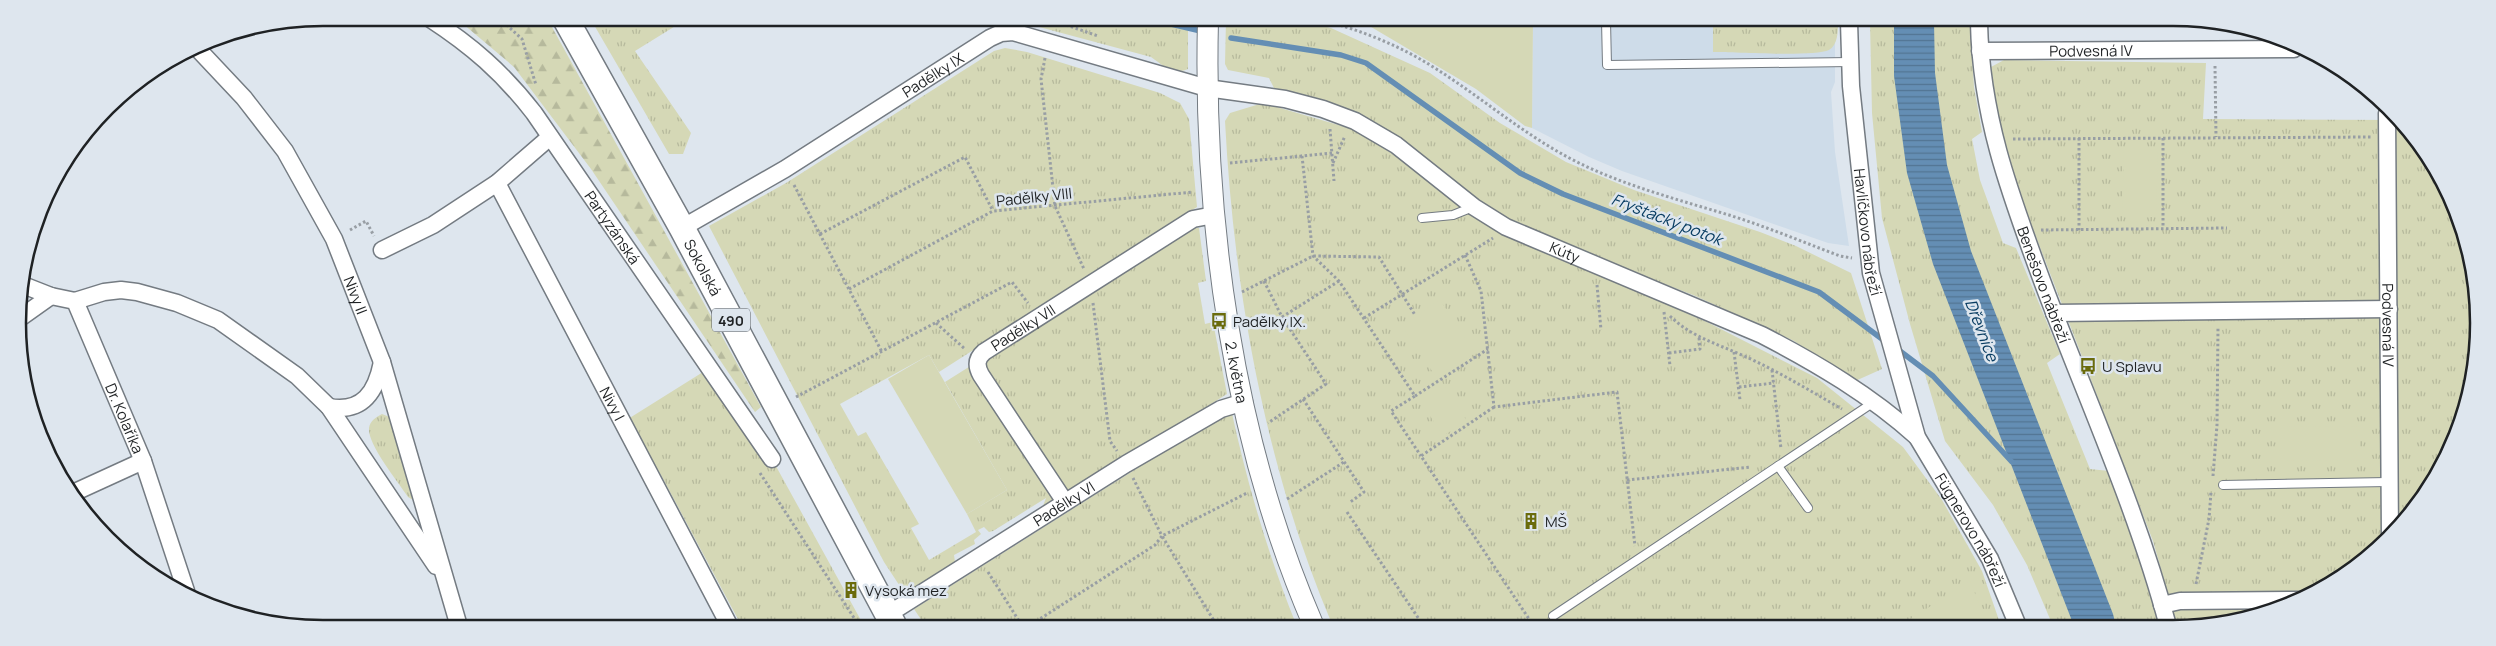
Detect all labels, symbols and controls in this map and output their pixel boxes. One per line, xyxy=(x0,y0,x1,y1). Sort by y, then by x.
street label: Podvesná IV xyxy=(2049,40,2133,61)
street label: Padělky IX xyxy=(898,47,968,102)
street label: Havlíčkovo nábřeží xyxy=(1849,167,1887,298)
street label: Padělky VIII xyxy=(995,183,1073,211)
street label: Partyzánská xyxy=(580,186,645,268)
water label: Fryštácký potok xyxy=(1609,188,1727,251)
street label: Benešovo nábřeží xyxy=(2013,223,2076,346)
street label: Sokolská xyxy=(679,235,727,299)
street label: Kúty xyxy=(1546,236,1583,268)
street label: Nivy II xyxy=(339,273,373,317)
street label: Podvesná IV xyxy=(2378,283,2399,367)
water label: Dřevnice xyxy=(1960,296,2004,366)
street label: Padělky VII xyxy=(987,299,1059,356)
road number: 490 xyxy=(712,308,750,332)
bus stop icon: Padělky IX. xyxy=(1209,311,1229,331)
place label: Padělky IX. xyxy=(1233,311,1306,332)
street label: 2. května xyxy=(1221,340,1253,405)
bus stop icon: U Splavu xyxy=(2078,356,2098,376)
place label: U Splavu xyxy=(2102,356,2162,377)
street label: Dr. Kolaříka xyxy=(101,380,149,457)
street label: Nivy I xyxy=(595,383,630,424)
street label: Fügnerovo nábřeží xyxy=(1930,469,2011,591)
street label: Padělky VI xyxy=(1029,476,1099,531)
building icon: MŠ xyxy=(1521,511,1541,531)
place label: MŠ xyxy=(1545,511,1567,532)
building icon: Vysoká mez xyxy=(841,580,861,600)
place label: Vysoká mez xyxy=(865,580,947,601)

